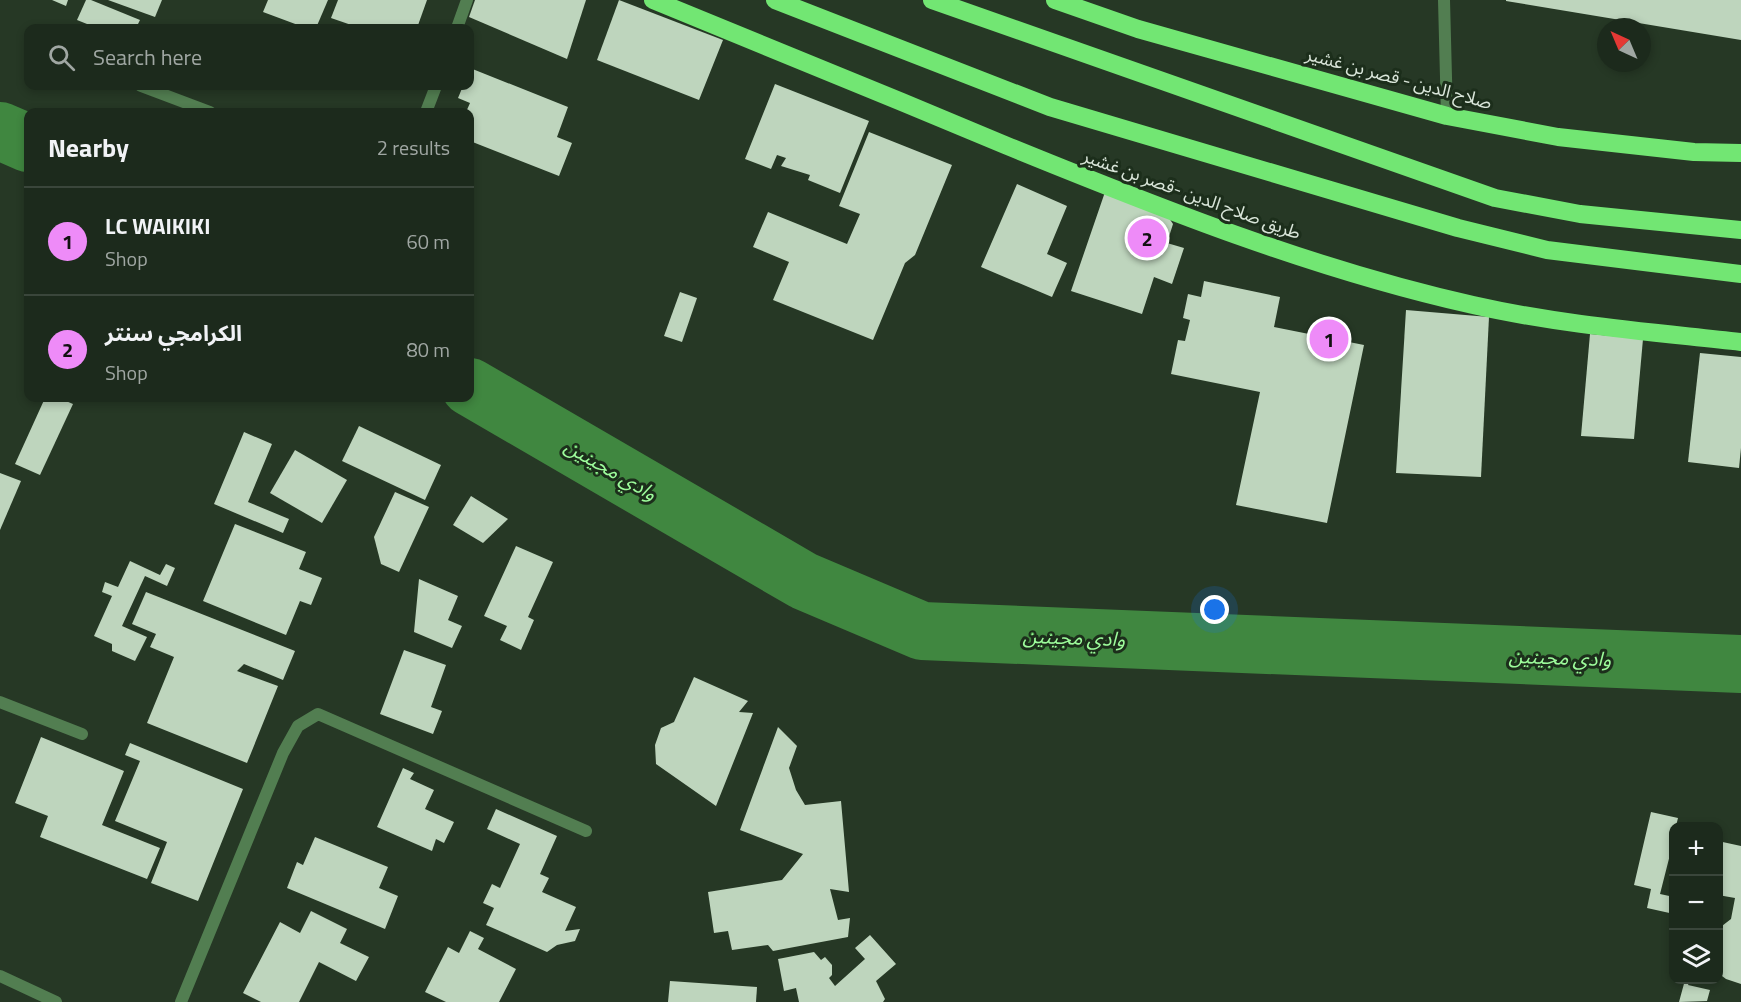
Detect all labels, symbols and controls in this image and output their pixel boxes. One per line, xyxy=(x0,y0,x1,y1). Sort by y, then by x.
north arrow xyxy=(1597,18,1651,72)
search box xyxy=(24,24,474,90)
text: Search here xyxy=(93,40,202,74)
street label: صلاح الدين - قصر بن غشير xyxy=(1302,40,1495,116)
icon: search xyxy=(45,41,78,74)
text: Nearby xyxy=(48,128,129,167)
text: 2 results xyxy=(377,132,450,163)
street label: طريق صلاح الدين -قصر بن غشير xyxy=(1078,142,1305,246)
text: LC WAIKIKI xyxy=(105,209,210,243)
pin: 2 xyxy=(1128,216,1166,260)
text: 1 xyxy=(62,226,73,257)
text: 60 m xyxy=(406,226,450,257)
text: Shop xyxy=(105,243,148,274)
text: الكرامجي سنتر xyxy=(105,316,242,350)
pin: 1 xyxy=(1310,316,1348,362)
text: 2 xyxy=(62,334,73,365)
text: 80 m xyxy=(406,334,450,365)
text: Shop xyxy=(105,357,148,388)
water label: وادي مجينين xyxy=(559,430,663,509)
your location xyxy=(1200,595,1229,624)
water label: وادي مجينين xyxy=(1022,620,1126,655)
water label: وادي مجينين xyxy=(1508,640,1612,675)
map controls xyxy=(1669,822,1723,984)
button: + xyxy=(1669,822,1723,876)
button: − xyxy=(1669,876,1723,930)
button: layers xyxy=(1669,930,1723,984)

